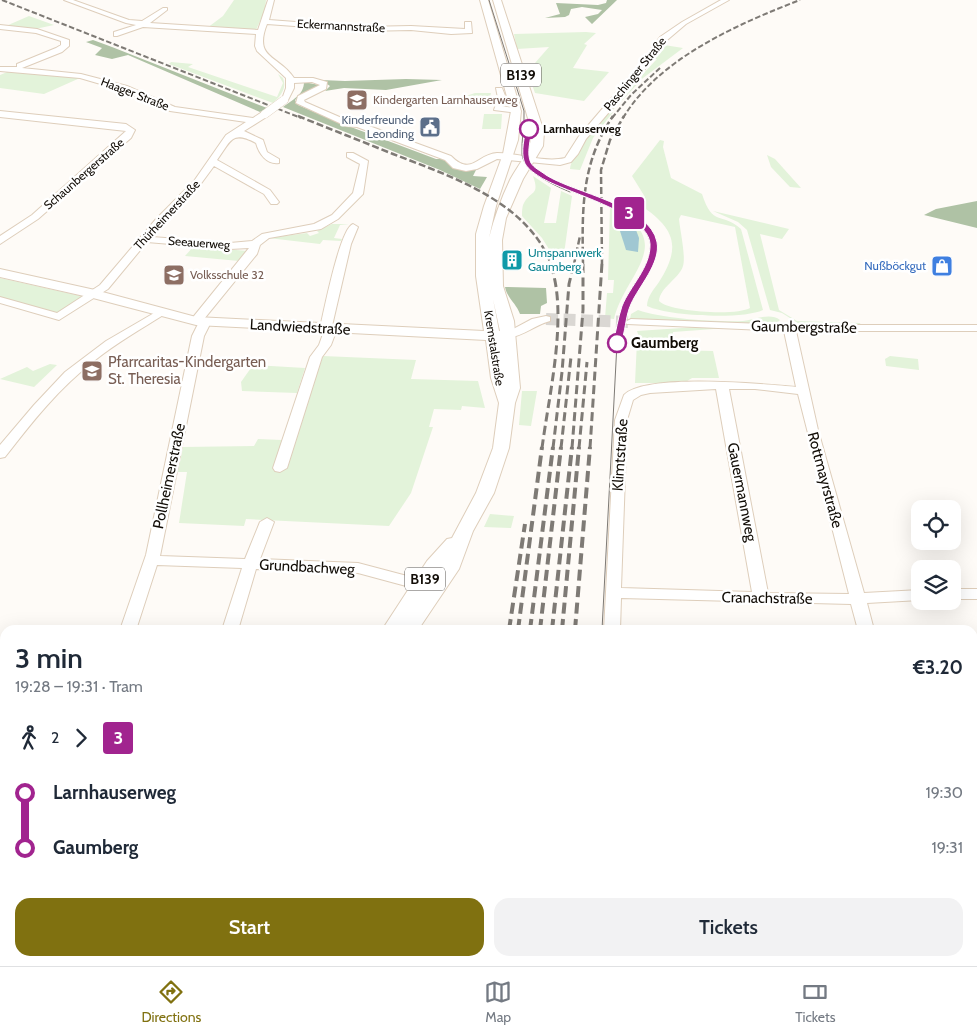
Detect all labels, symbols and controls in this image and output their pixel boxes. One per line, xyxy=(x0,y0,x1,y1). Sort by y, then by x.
street label: Eckermannstraße xyxy=(297,16,385,35)
street label: Paschinger Straße xyxy=(600,34,669,114)
road number: B139 xyxy=(501,64,541,86)
street label: Haager Straße xyxy=(99,74,171,113)
school or university icon: Kindergarten Larnhauserweg xyxy=(345,88,369,112)
place label: Kindergarten Larnhauserweg xyxy=(373,92,518,107)
place label: Kinderfreunde Leonding xyxy=(342,112,415,141)
public building icon: Kinderfreunde Leonding xyxy=(418,115,442,139)
marker: Larnhauserweg xyxy=(519,119,539,139)
place label: Larnhauserweg xyxy=(543,121,621,136)
street label: Schaunbergerstraße xyxy=(40,135,127,213)
street label: Thürheimerstraße xyxy=(130,177,203,253)
line badge: 3 xyxy=(613,197,645,229)
text: 3 xyxy=(624,202,634,224)
street label: Seeauerweg xyxy=(168,233,232,252)
place label: Umspannwerk Gaumberg xyxy=(528,245,602,274)
building icon: Umspannwerk Gaumberg xyxy=(500,248,524,272)
shop icon: Nußböckgut xyxy=(930,254,954,278)
place label: Nußböckgut xyxy=(864,258,926,273)
school or university icon: Volksschule 32 xyxy=(162,263,186,287)
place label: Volksschule 32 xyxy=(190,267,264,282)
street label: Kremstalstraße xyxy=(481,309,508,387)
street label: Landwiedstraße xyxy=(249,315,351,339)
street label: Gaumbergstraße xyxy=(751,317,857,337)
marker: Gaumberg xyxy=(607,333,627,353)
place label: Gaumberg xyxy=(631,334,699,352)
place label: Pfarrcaritas-Kindergarten St. Theresia xyxy=(108,353,266,388)
school or university icon: Pfarrcaritas-Kindergarten St. Theresia xyxy=(80,359,104,383)
street label: Klimtstraße xyxy=(608,418,632,492)
street label: Pollheimerstraße xyxy=(149,421,189,531)
street label: Rottmayrstraße xyxy=(804,430,847,530)
street label: Gauermannweg xyxy=(724,441,761,544)
map controls xyxy=(911,500,961,610)
button: locate xyxy=(911,500,961,550)
street label: Grundbachweg xyxy=(259,556,356,579)
button: layers xyxy=(911,560,961,610)
road number: B139 xyxy=(405,568,445,590)
street label: Cranachstraße xyxy=(721,588,813,608)
text: 3 min xyxy=(15,641,83,675)
text: €3.20 xyxy=(913,656,963,679)
text: 19:28 – 19:31 · Tram xyxy=(15,677,143,696)
icon: walk xyxy=(15,724,43,752)
icon: forward xyxy=(67,724,95,752)
text: 3 xyxy=(113,727,123,749)
text: 2 xyxy=(51,728,59,747)
text: Larnhauserweg xyxy=(53,781,176,804)
text: 19:30 xyxy=(926,783,963,802)
text: Gaumberg xyxy=(53,836,138,859)
text: 19:31 xyxy=(931,838,963,857)
button: Start xyxy=(15,898,484,956)
button: Tickets xyxy=(494,898,963,956)
tab: Directions xyxy=(141,978,201,1026)
tab: Map xyxy=(484,978,512,1026)
tab: Tickets xyxy=(795,978,836,1026)

